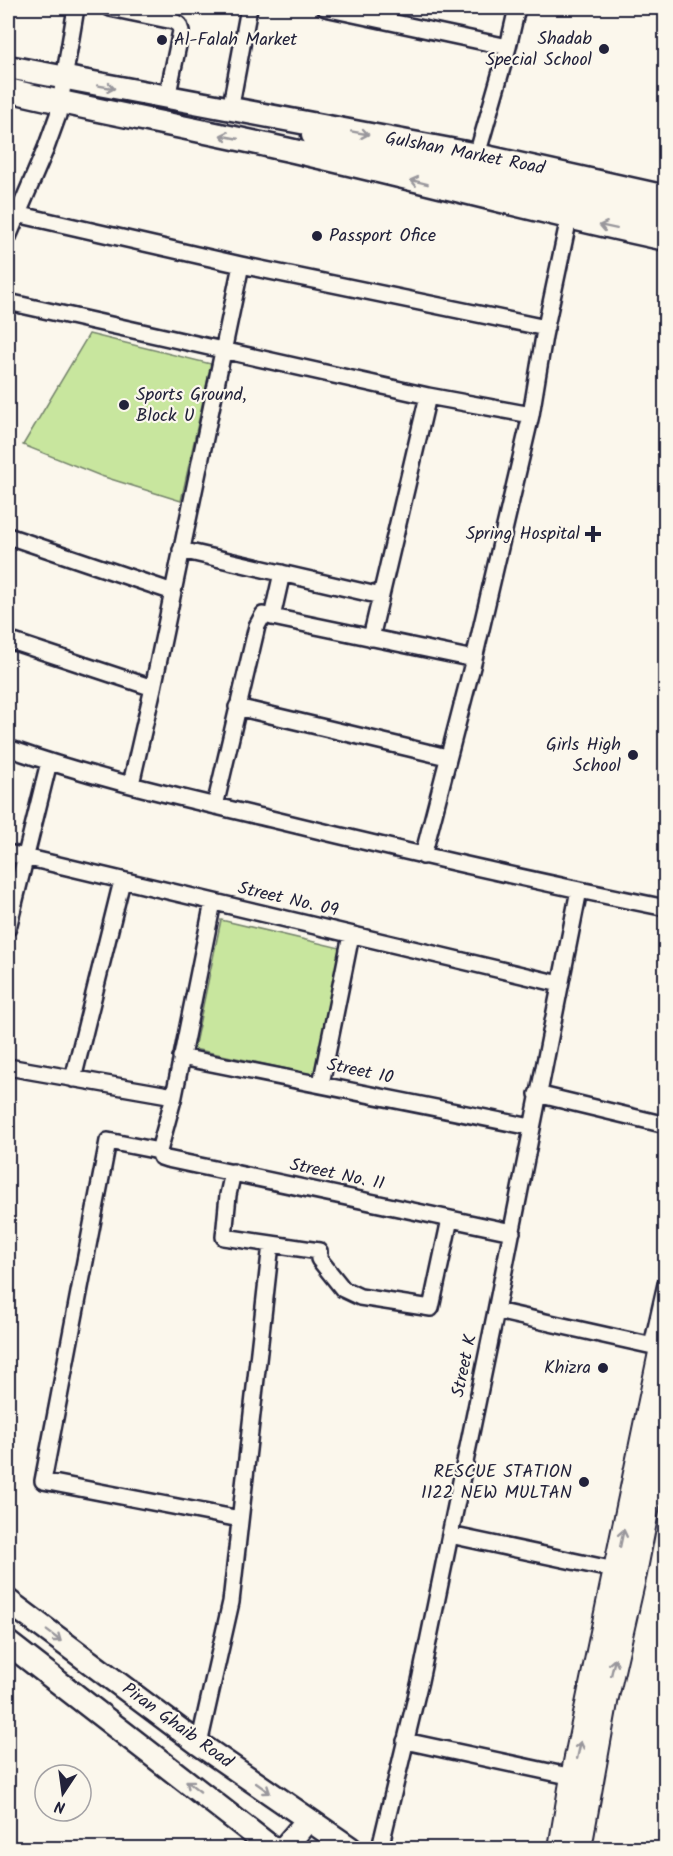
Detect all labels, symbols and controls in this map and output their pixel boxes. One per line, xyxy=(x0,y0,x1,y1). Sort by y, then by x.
place label: Shadab Special School xyxy=(485,25,593,75)
place label: Al-Falah Market xyxy=(174,26,298,55)
marker: Al-Falah Market xyxy=(155,33,169,47)
marker: Shadab Special School xyxy=(597,42,611,56)
one-way arrow xyxy=(96,82,115,93)
street label: Gulshan Market Road xyxy=(383,124,548,184)
one-way arrow xyxy=(350,128,369,139)
one-way arrow xyxy=(219,131,239,142)
one-way arrow xyxy=(409,175,428,187)
one-way arrow xyxy=(599,221,619,232)
place label: Passport Ofice xyxy=(329,222,436,251)
marker: Passport Ofice xyxy=(310,229,324,243)
place label: Sports Ground, Block U xyxy=(136,381,247,431)
marker: Sports Ground, Block U xyxy=(117,398,131,412)
place label: Spring Hospital xyxy=(466,520,581,549)
marker: Spring Hospital xyxy=(584,525,602,543)
place label: Girls High School xyxy=(546,731,622,781)
marker: Girls High School xyxy=(626,748,640,762)
street label: Street No. 09 xyxy=(235,874,341,926)
street label: Street 10 xyxy=(324,1051,396,1093)
street label: Street No. 11 xyxy=(287,1151,387,1199)
street label: Street K xyxy=(444,1332,486,1400)
place label: Khizra xyxy=(544,1354,591,1383)
marker: Khizra xyxy=(596,1361,610,1375)
place label: RESCUE STATION 1122 NEW MULTAN xyxy=(421,1458,572,1508)
marker: RESCUE STATION 1122 NEW MULTAN xyxy=(577,1475,591,1489)
one-way arrow xyxy=(617,1529,628,1548)
one-way arrow xyxy=(46,1630,62,1642)
one-way arrow xyxy=(608,1658,620,1677)
street label: Piran Ghaib Road xyxy=(115,1676,239,1777)
one-way arrow xyxy=(574,1740,586,1759)
north arrow xyxy=(33,1763,93,1823)
one-way arrow xyxy=(186,1780,202,1793)
one-way arrow xyxy=(254,1782,270,1794)
text: N xyxy=(52,1793,68,1819)

